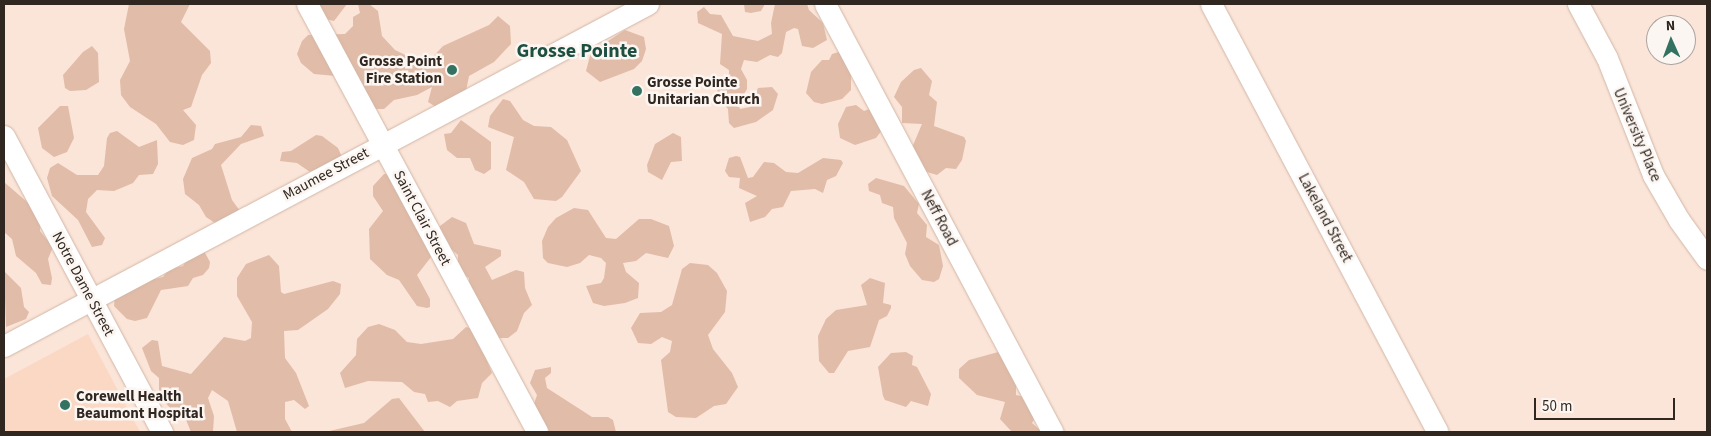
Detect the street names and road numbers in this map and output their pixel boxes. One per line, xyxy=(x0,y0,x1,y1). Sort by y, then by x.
street label: University Place xyxy=(1609,85,1665,185)
street label: Maumee Street xyxy=(280,144,372,204)
street label: Saint Clair Street xyxy=(389,167,455,269)
street label: Lakeland Street xyxy=(1294,171,1356,265)
street label: Neff Road xyxy=(917,187,961,249)
street label: Notre Dame Street xyxy=(48,229,118,339)

